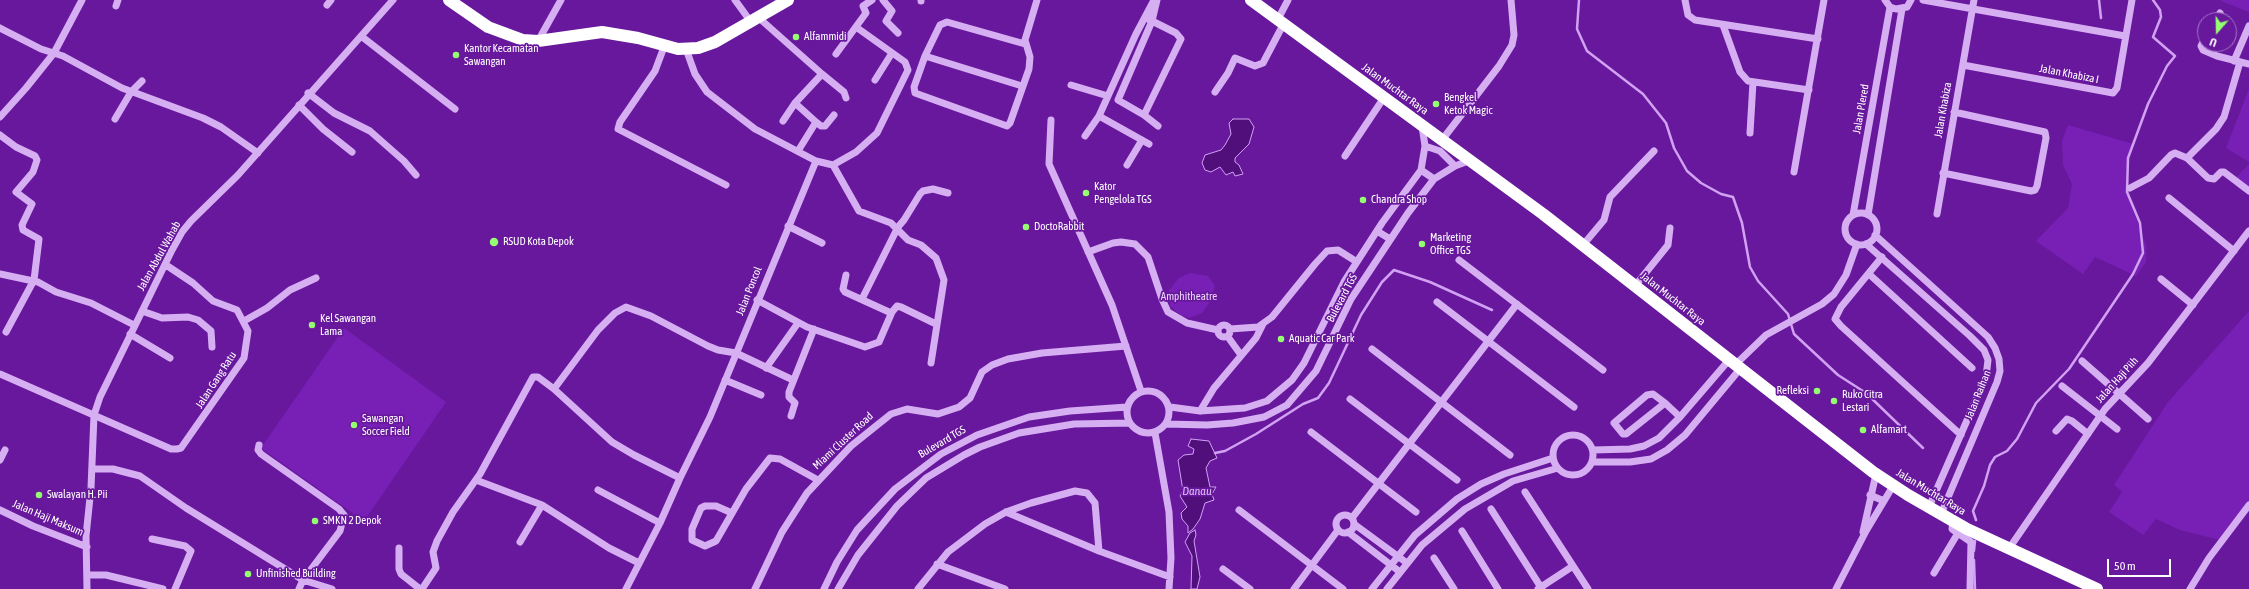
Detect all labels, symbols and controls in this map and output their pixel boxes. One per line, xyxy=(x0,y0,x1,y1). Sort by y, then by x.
north arrow xyxy=(2197,12,2237,52)
place label: Alfammidi xyxy=(804,30,847,44)
marker: Alfammidi xyxy=(791,32,801,42)
text: U xyxy=(2208,36,2218,49)
place label: Kantor Kecamatan Sawangan xyxy=(464,42,539,68)
marker: Kantor Kecamatan Sawangan xyxy=(451,50,461,60)
street label: Jalan Muchtar Raya xyxy=(1359,61,1431,117)
street label: Jalan Khabiza I xyxy=(2038,62,2100,86)
street label: Jalan Khabiza xyxy=(1932,81,1954,139)
street label: Jalan Plered xyxy=(1850,83,1872,135)
place label: Bengkel Ketok Magic xyxy=(1444,91,1493,117)
marker: Bengkel Ketok Magic xyxy=(1431,99,1441,109)
place label: Kator Pengelola TGS xyxy=(1094,180,1152,206)
marker: Kator Pengelola TGS xyxy=(1081,188,1091,198)
place label: Chandra Shop xyxy=(1371,193,1427,207)
marker: Chandra Shop xyxy=(1358,195,1368,205)
street label: Jalan Abdul Wahab xyxy=(134,219,184,293)
place label: DoctoRabbit xyxy=(1034,220,1084,234)
marker: DoctoRabbit xyxy=(1021,222,1031,232)
place label: Marketing Office TGS xyxy=(1430,231,1471,257)
place label: RSUD Kota Depok xyxy=(503,235,574,249)
marker: RSUD Kota Depok xyxy=(488,236,500,248)
marker: Marketing Office TGS xyxy=(1417,239,1427,249)
street label: Jalan Poncol xyxy=(733,265,765,317)
street label: Jalan Muchtar Raya xyxy=(1638,270,1708,328)
street label: Bulevard TGS xyxy=(1324,272,1360,324)
park label: Amphitheatre xyxy=(1161,290,1217,304)
place label: Kel Sawangan Lama xyxy=(320,312,376,338)
marker: Kel Sawangan Lama xyxy=(307,320,317,330)
place label: Aquatic Car Park xyxy=(1289,332,1354,346)
marker: Aquatic Car Park xyxy=(1276,334,1286,344)
street label: Jalan Gang Ratu xyxy=(193,349,239,411)
street label: Jalan Haji Piih xyxy=(2093,354,2141,406)
street label: Jalan Raihan xyxy=(1962,368,1994,422)
place label: Refleksi xyxy=(1776,384,1809,398)
marker: Refleksi xyxy=(1812,386,1822,396)
place label: Ruko Citra Lestari xyxy=(1842,388,1883,414)
marker: Ruko Citra Lestari xyxy=(1829,396,1839,406)
street label: Miami Cluster Road xyxy=(810,410,876,472)
place label: Sawangan Soccer Field xyxy=(362,412,410,438)
marker: Sawangan Soccer Field xyxy=(349,420,359,430)
street label: Bulevard TGS xyxy=(916,423,968,461)
place label: Alfamart xyxy=(1871,423,1907,437)
marker: Alfamart xyxy=(1858,425,1868,435)
street label: Jalan Muchtar Raya xyxy=(1894,466,1968,518)
water label: Danau xyxy=(1182,484,1212,498)
place label: Swalayan H. Pii xyxy=(47,488,108,502)
marker: Swalayan H. Pii xyxy=(34,490,44,500)
street label: Jalan Haji Maksum xyxy=(10,497,86,539)
place label: SMKN 2 Depok xyxy=(323,514,381,528)
marker: SMKN 2 Depok xyxy=(310,516,320,526)
scale bar xyxy=(2109,551,2173,577)
text: 50 m xyxy=(2114,559,2136,573)
place label: Unfinished Building xyxy=(256,567,336,581)
marker: Unfinished Building xyxy=(243,569,253,579)

